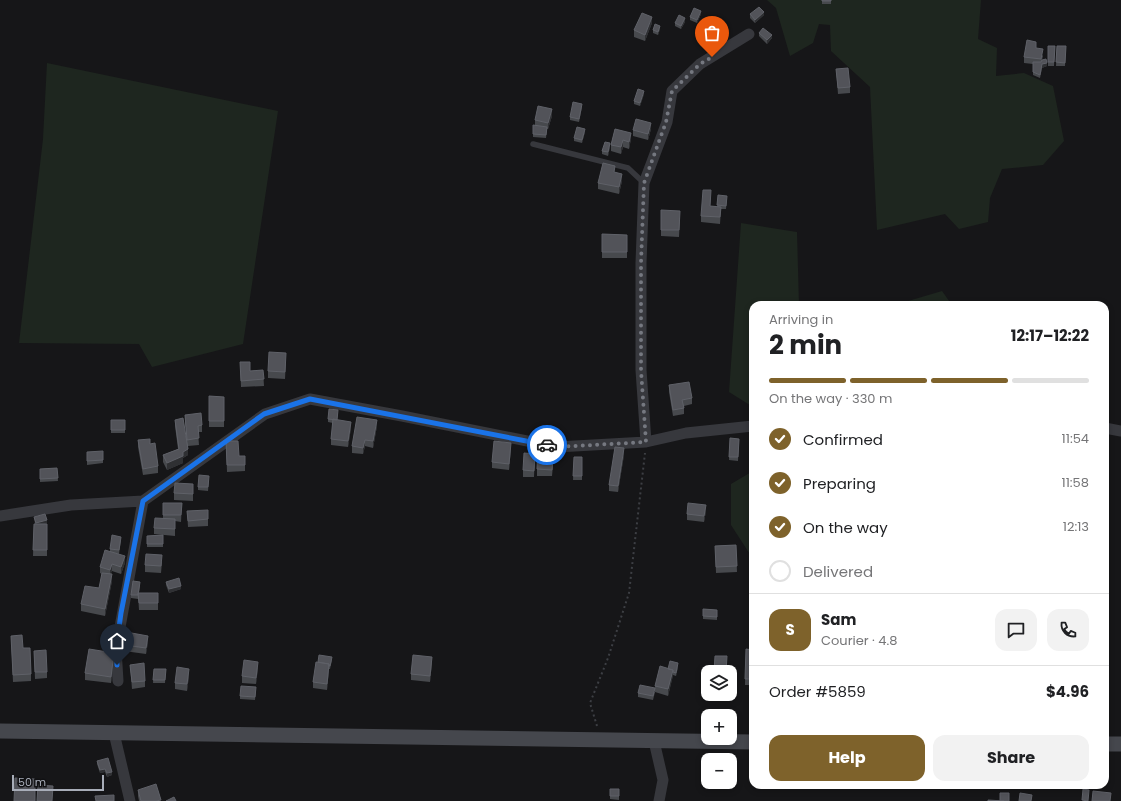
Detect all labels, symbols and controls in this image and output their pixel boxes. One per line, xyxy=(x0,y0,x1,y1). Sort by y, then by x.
pin xyxy=(695,16,729,57)
icon: bag xyxy=(701,22,723,44)
text: Arriving in xyxy=(769,310,833,329)
text: 12:17–12:22 xyxy=(1011,325,1089,346)
text: 2 min xyxy=(769,327,842,363)
text: On the way · 330 m xyxy=(769,389,892,408)
courier xyxy=(527,425,567,465)
icon: check xyxy=(769,428,791,450)
text: Confirmed xyxy=(803,429,883,450)
text: 11:54 xyxy=(1062,429,1089,448)
icon: car xyxy=(536,434,558,456)
icon: check xyxy=(769,472,791,494)
text: Preparing xyxy=(803,473,876,494)
text: 11:58 xyxy=(1062,473,1089,492)
icon: check xyxy=(769,516,791,538)
text: On the way xyxy=(803,517,888,538)
text: 12:13 xyxy=(1063,517,1089,536)
text: Delivered xyxy=(803,561,873,582)
text: Sam xyxy=(821,609,856,630)
button: chat xyxy=(995,609,1037,651)
button: phone xyxy=(1047,609,1089,651)
text: S xyxy=(785,619,795,640)
pin xyxy=(100,624,134,665)
icon: home xyxy=(106,630,128,652)
text: Courier · 4.8 xyxy=(821,631,897,650)
map controls xyxy=(701,665,737,789)
button: layers xyxy=(701,665,737,701)
text: Order #5859 xyxy=(769,681,866,702)
text: $4.96 xyxy=(1046,681,1089,702)
button: + xyxy=(701,709,737,745)
button: Help xyxy=(769,735,925,781)
button: Share xyxy=(933,735,1089,781)
button: − xyxy=(701,753,737,789)
scale bar xyxy=(12,773,104,792)
text: 50 m xyxy=(18,774,46,790)

